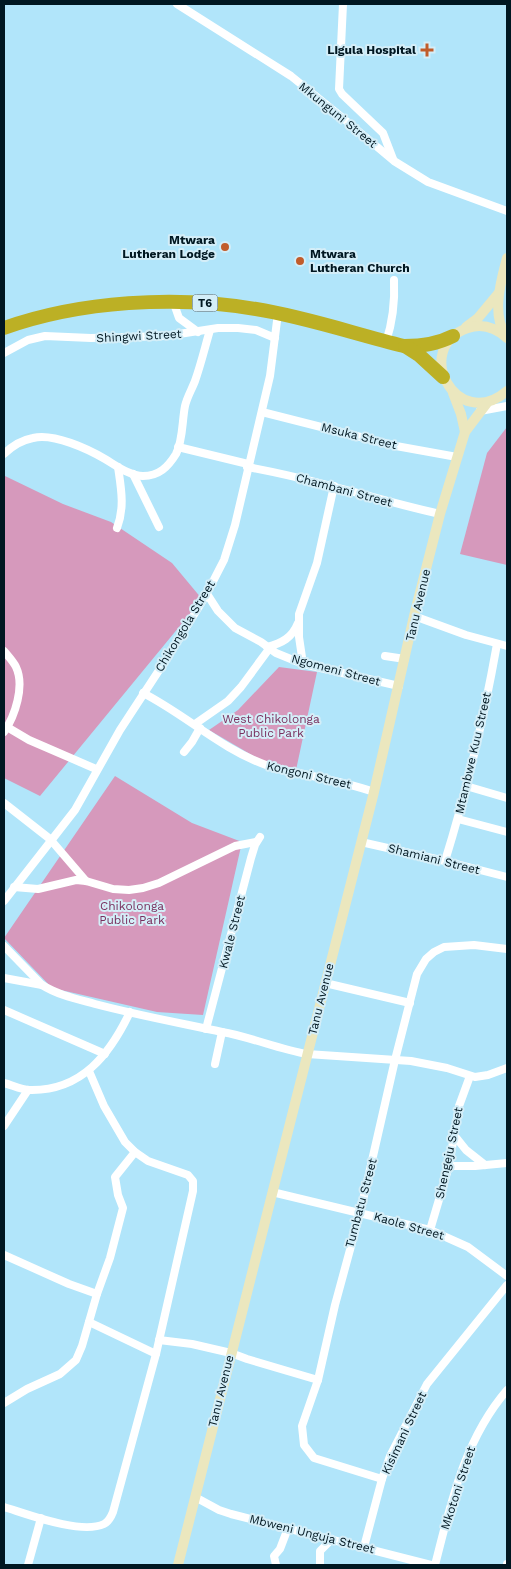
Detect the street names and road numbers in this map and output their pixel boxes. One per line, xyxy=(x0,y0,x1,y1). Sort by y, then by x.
street label: Mkunguni Street xyxy=(296,79,380,151)
road number: T6 xyxy=(192,294,218,312)
street label: Shingwi Street xyxy=(96,327,182,345)
street label: Msuka Street xyxy=(320,420,398,452)
street label: Chambani Street xyxy=(294,470,394,510)
street label: Tanu Avenue xyxy=(403,567,433,642)
street label: Chikongola Street xyxy=(152,578,218,674)
street label: Ngomeni Street xyxy=(290,651,382,689)
street label: Mtambwe Kuu Street xyxy=(452,691,494,815)
street label: Kongoni Street xyxy=(265,758,353,792)
street label: Shamiani Street xyxy=(387,841,481,877)
street label: Kwale Street xyxy=(216,894,248,970)
street label: Tanu Avenue xyxy=(305,961,337,1036)
street label: Shengeju Street xyxy=(432,1106,466,1200)
street label: Tumbatu Street xyxy=(342,1157,380,1249)
street label: Kaole Street xyxy=(372,1209,446,1243)
street label: Tanu Avenue xyxy=(205,1353,237,1428)
street label: Kisimani Street xyxy=(379,1389,429,1477)
street label: Mkotoni Street xyxy=(438,1444,478,1532)
street label: Mbweni Unguja Street xyxy=(248,1512,376,1556)

